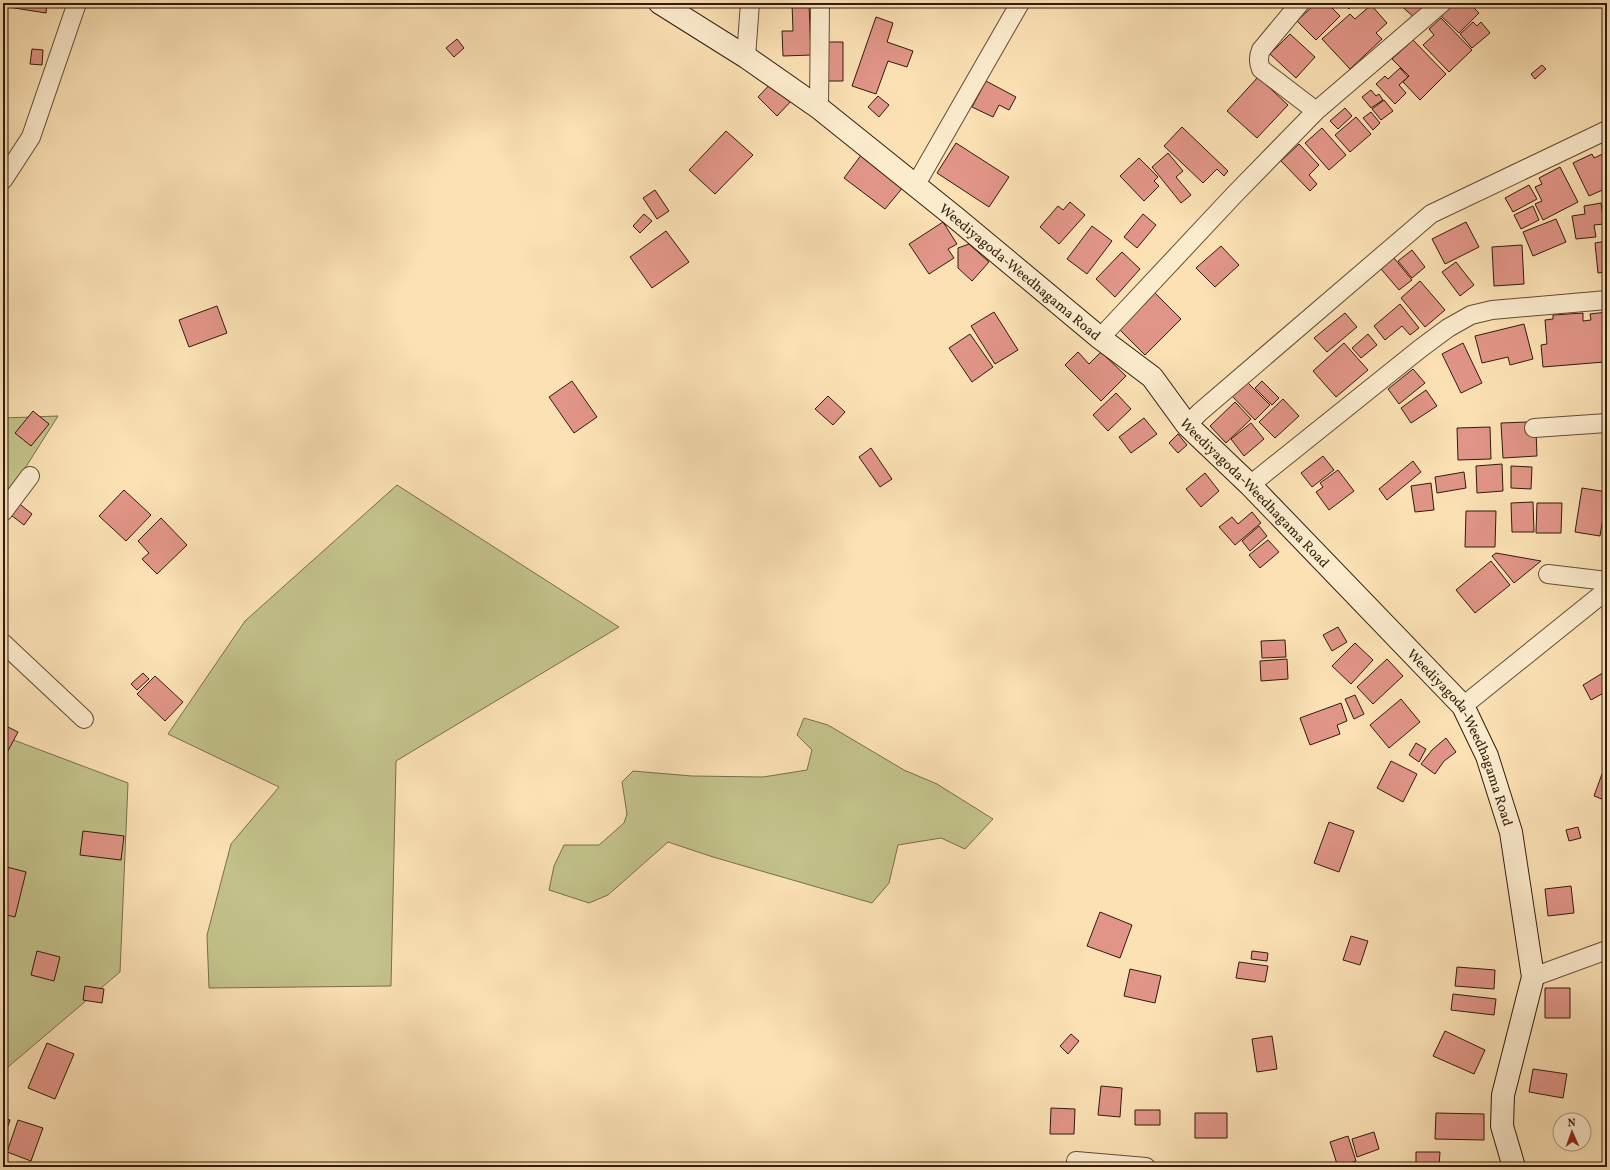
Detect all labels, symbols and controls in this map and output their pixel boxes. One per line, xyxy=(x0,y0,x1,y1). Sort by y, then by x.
street label: Weediyagoda-Weedhagama Road xyxy=(935,200,1104,346)
street label: Weediyagoda-Weedhagama Road xyxy=(1174,415,1333,573)
street label: Weediyagoda-Weedhagama Road xyxy=(1402,645,1517,829)
north arrow xyxy=(1552,1112,1592,1152)
text: N xyxy=(1567,1116,1576,1131)

